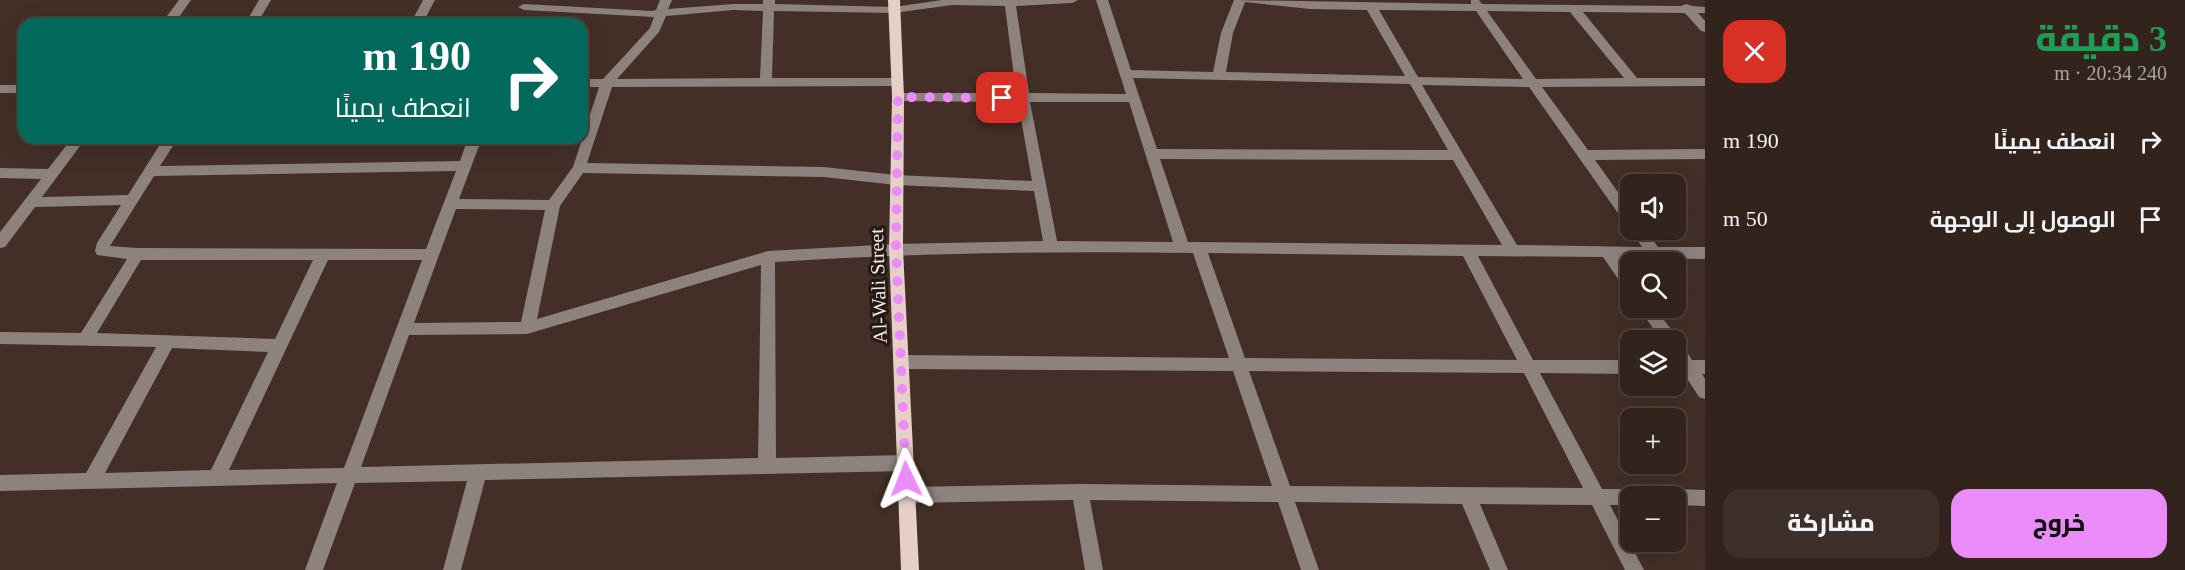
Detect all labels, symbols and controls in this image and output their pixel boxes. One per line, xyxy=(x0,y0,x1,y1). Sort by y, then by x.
text: 3 دقيقة xyxy=(2035,19,2167,59)
button: close xyxy=(1723,20,1786,83)
text: 190 m xyxy=(363,33,471,79)
icon: right xyxy=(492,42,570,120)
text: 240 m · 20:34 xyxy=(2054,62,2167,84)
pin xyxy=(976,72,1027,123)
icon: arrive xyxy=(985,81,1018,114)
text: انعطف يمينًا xyxy=(335,93,471,123)
icon: right xyxy=(2134,125,2167,158)
text: 190 m xyxy=(1723,128,1779,153)
text: انعطف يمينًا xyxy=(1993,129,2116,154)
map controls xyxy=(1620,174,1686,552)
button: sound xyxy=(1620,174,1686,240)
icon: arrive xyxy=(2134,203,2167,236)
text: 50 m xyxy=(1723,206,1768,231)
text: الوصول إلى الوجهة xyxy=(1930,207,2116,232)
street label: Al-Wali Street xyxy=(865,227,891,344)
button: search xyxy=(1620,252,1686,318)
button: layers xyxy=(1620,330,1686,396)
button: + xyxy=(1620,408,1686,474)
position arrow xyxy=(874,447,938,511)
button: − xyxy=(1620,486,1686,552)
button: مشاركة xyxy=(1723,489,1939,558)
button: خروج xyxy=(1951,489,2167,558)

